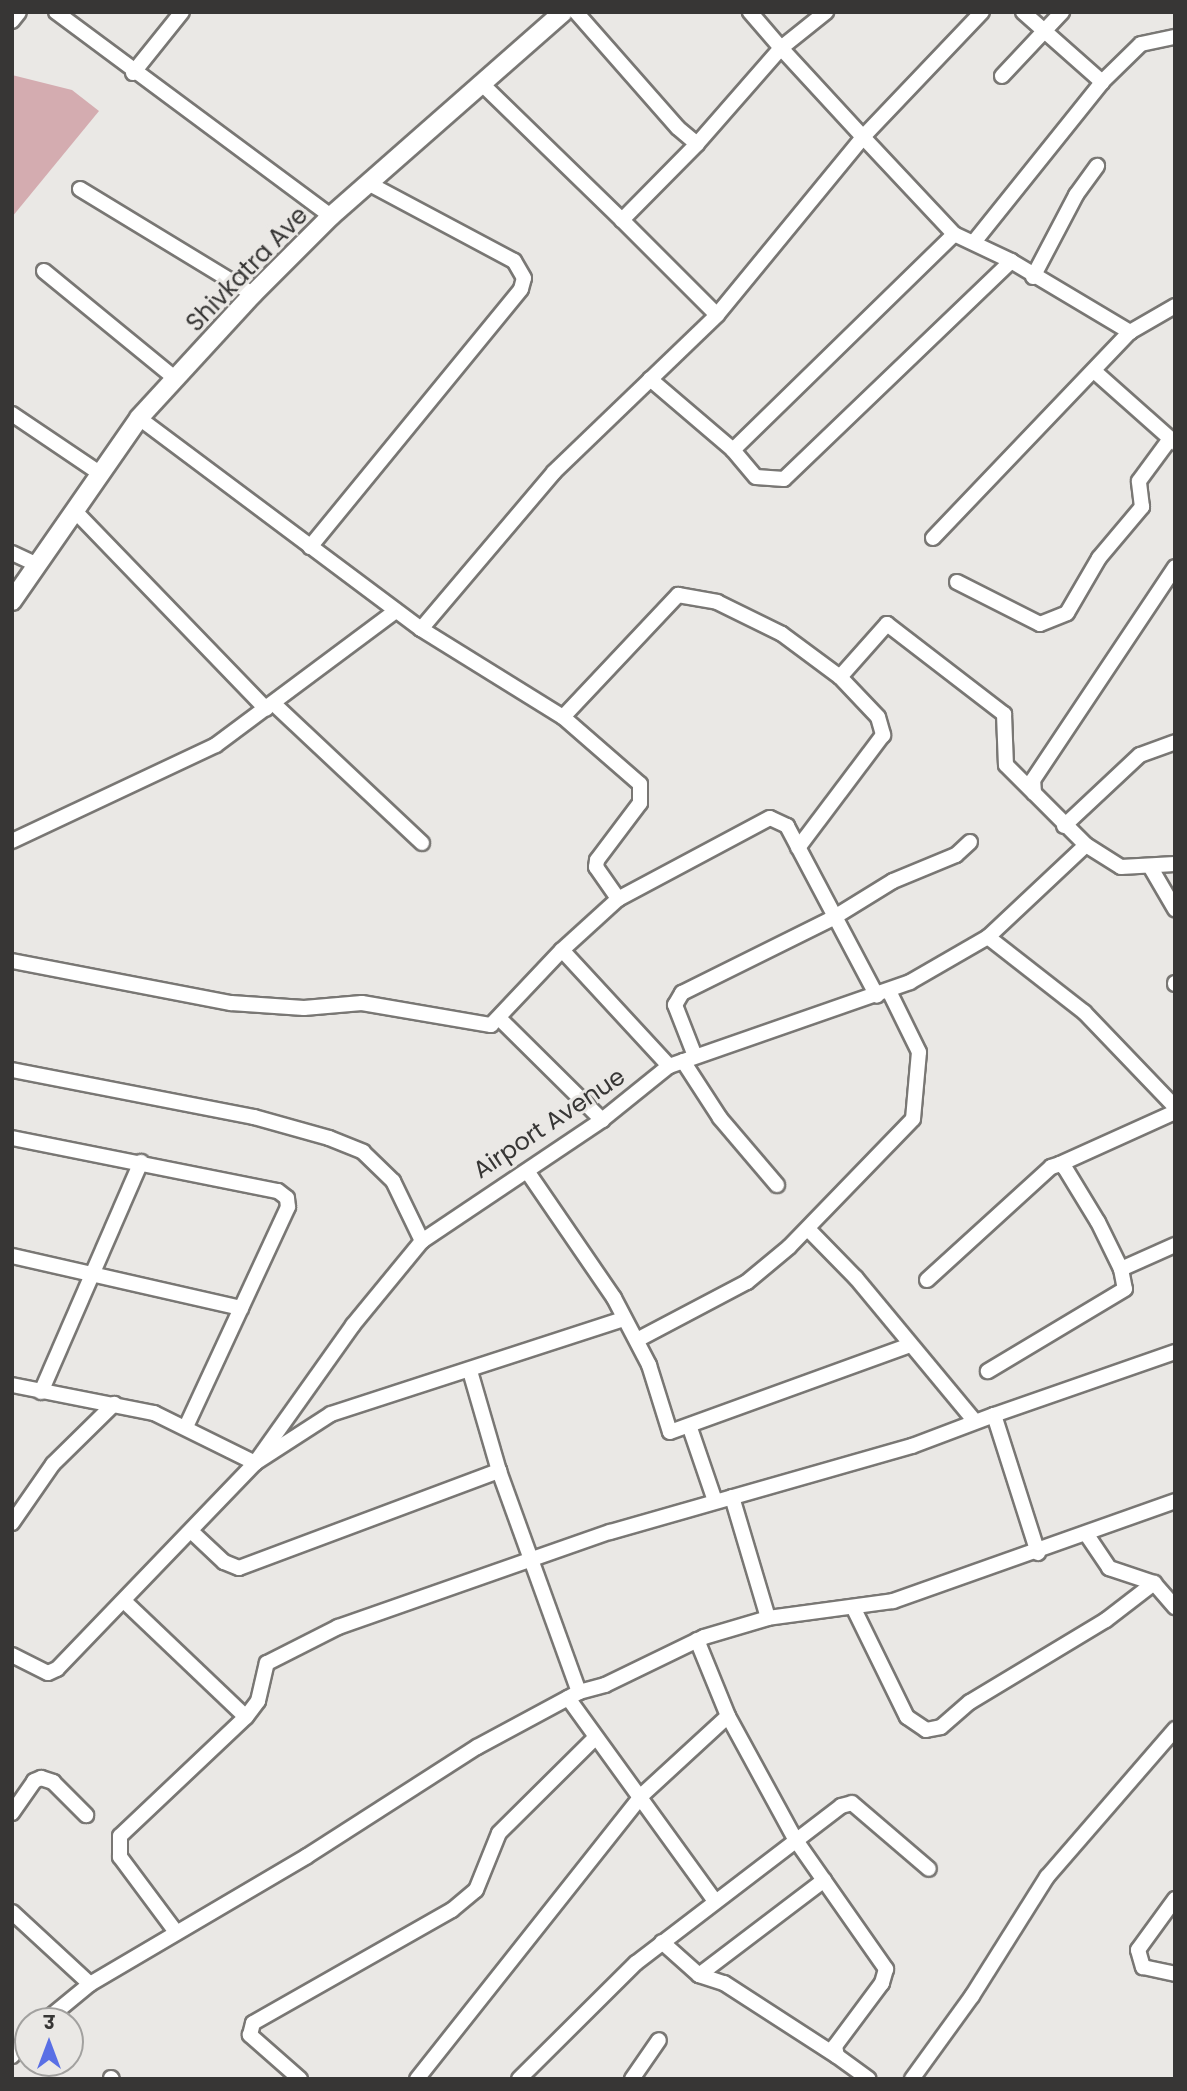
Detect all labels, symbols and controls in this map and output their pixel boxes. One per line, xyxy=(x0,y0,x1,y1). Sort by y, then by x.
street label: Shivkatra Ave xyxy=(180,201,314,337)
street label: Airport Avenue xyxy=(468,1062,630,1184)
north arrow xyxy=(14,2007,84,2077)
text: उ xyxy=(44,2009,54,2036)

